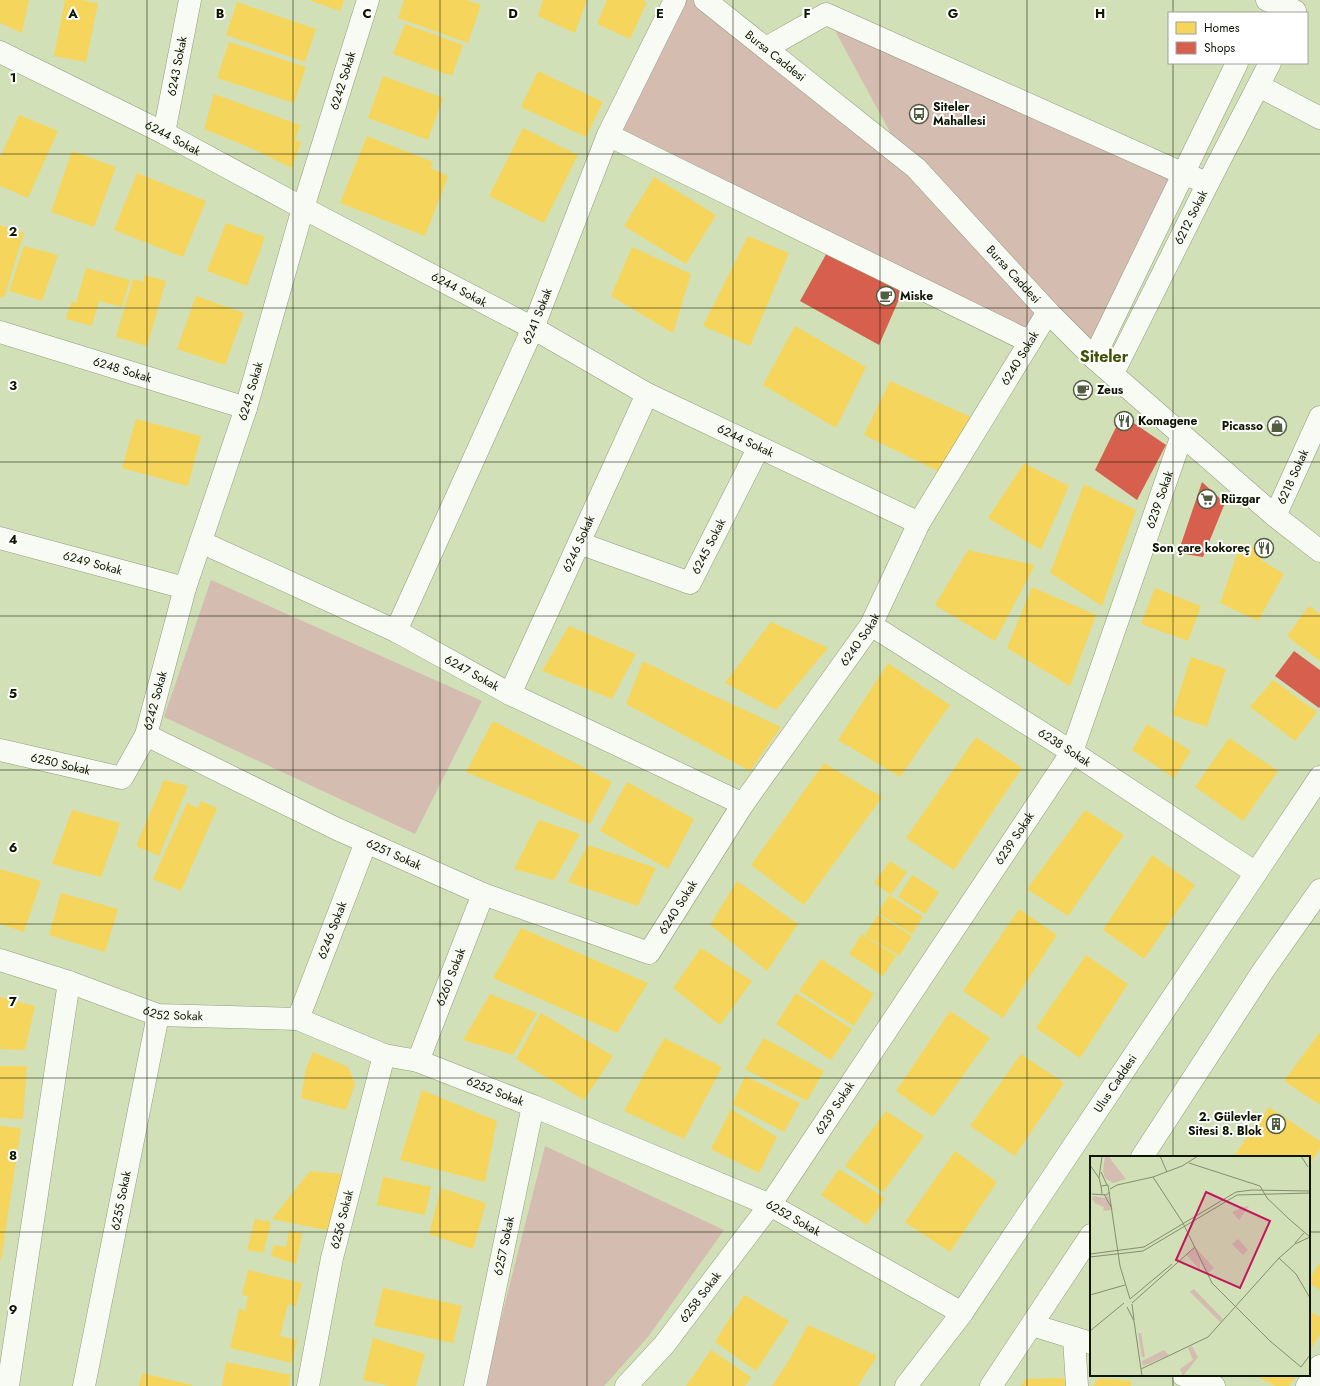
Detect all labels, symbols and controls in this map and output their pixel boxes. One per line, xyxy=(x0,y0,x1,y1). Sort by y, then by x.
text: A xyxy=(67,4,78,23)
text: B xyxy=(216,4,225,23)
text: C xyxy=(362,4,372,23)
text: D xyxy=(508,4,518,23)
text: E xyxy=(656,4,664,23)
text: F xyxy=(803,4,811,23)
text: G xyxy=(948,4,959,23)
text: H xyxy=(1095,4,1105,23)
legend xyxy=(1168,12,1308,64)
text: Homes xyxy=(1204,19,1240,37)
street label: Bursa Caddesi xyxy=(741,26,810,86)
street label: 6243 Sokak xyxy=(162,34,192,98)
text: Shops xyxy=(1204,39,1235,57)
street label: 6242 Sokak xyxy=(325,48,361,112)
text: 1 xyxy=(10,68,16,87)
place label: Siteler Mahallesi xyxy=(933,98,986,130)
bus stop icon: Siteler Mahallesi xyxy=(908,103,930,125)
street label: 6244 Sokak xyxy=(142,116,205,160)
street label: 6212 Sokak xyxy=(1170,186,1212,248)
text: 2 xyxy=(9,222,17,241)
street label: Bursa Caddesi xyxy=(982,241,1045,307)
street label: 6244 Sokak xyxy=(428,267,491,312)
street label: 6241 Sokak xyxy=(518,285,557,347)
cafe icon: Miske xyxy=(875,285,897,307)
place label: Miske xyxy=(900,287,933,305)
street label: 6240 Sokak xyxy=(996,327,1044,389)
district label: Siteler xyxy=(1080,345,1129,368)
street label: 6248 Sokak xyxy=(91,352,154,388)
street label: 6242 Sokak xyxy=(233,359,268,423)
text: 3 xyxy=(9,376,17,395)
cafe icon: Zeus xyxy=(1072,379,1094,401)
place label: Zeus xyxy=(1097,381,1124,399)
restaurant icon: Komagene xyxy=(1113,410,1135,432)
place label: Komagene xyxy=(1138,412,1198,430)
shop icon: Picasso xyxy=(1266,415,1288,437)
place label: Picasso xyxy=(1222,417,1263,435)
street label: 6244 Sokak xyxy=(714,420,777,462)
street label: 6218 Sokak xyxy=(1272,446,1313,507)
street label: 6239 Sokak xyxy=(1141,468,1178,531)
supermarket icon: Rüzgar xyxy=(1196,488,1218,510)
place label: Rüzgar xyxy=(1221,490,1261,508)
street label: 6246 Sokak xyxy=(558,512,600,575)
street label: 6245 Sokak xyxy=(687,515,731,578)
text: 4 xyxy=(8,530,18,549)
restaurant icon: Son çare kokoreç xyxy=(1253,537,1275,559)
place label: Son çare kokoreç xyxy=(1152,539,1250,557)
street label: 6249 Sokak xyxy=(61,546,125,580)
street label: 6240 Sokak xyxy=(835,609,885,670)
street label: 6247 Sokak xyxy=(441,650,503,696)
street label: 6242 Sokak xyxy=(139,668,172,732)
text: 5 xyxy=(9,684,17,703)
street label: 6238 Sokak xyxy=(1034,724,1095,772)
street label: 6250 Sokak xyxy=(29,748,93,780)
street label: 6239 Sokak xyxy=(990,808,1039,869)
street label: 6251 Sokak xyxy=(363,834,425,875)
text: 6 xyxy=(9,838,18,857)
street label: 6240 Sokak xyxy=(654,876,702,938)
street label: 6246 Sokak xyxy=(313,898,352,962)
street label: 6260 Sokak xyxy=(431,945,470,1009)
text: 7 xyxy=(9,992,17,1011)
street label: 6252 Sokak xyxy=(140,1001,204,1025)
street label: Ulus Caddesi xyxy=(1089,1051,1141,1116)
street label: 6252 Sokak xyxy=(464,1072,527,1111)
street label: 6239 Sokak xyxy=(810,1077,859,1138)
place label: 2. Gülevler Sitesi 8. Blok xyxy=(1188,1108,1262,1140)
building icon: 2. Gülevler Sitesi 8. Blok xyxy=(1265,1113,1287,1135)
text: 8 xyxy=(9,1146,17,1165)
inset map xyxy=(1090,1156,1310,1376)
street label: 6255 Sokak xyxy=(106,1169,136,1232)
street label: 6256 Sokak xyxy=(326,1187,358,1251)
street label: 6252 Sokak xyxy=(763,1195,824,1241)
street label: 6257 Sokak xyxy=(489,1214,519,1277)
street label: 6258 Sokak xyxy=(675,1267,726,1327)
text: 9 xyxy=(9,1300,18,1319)

